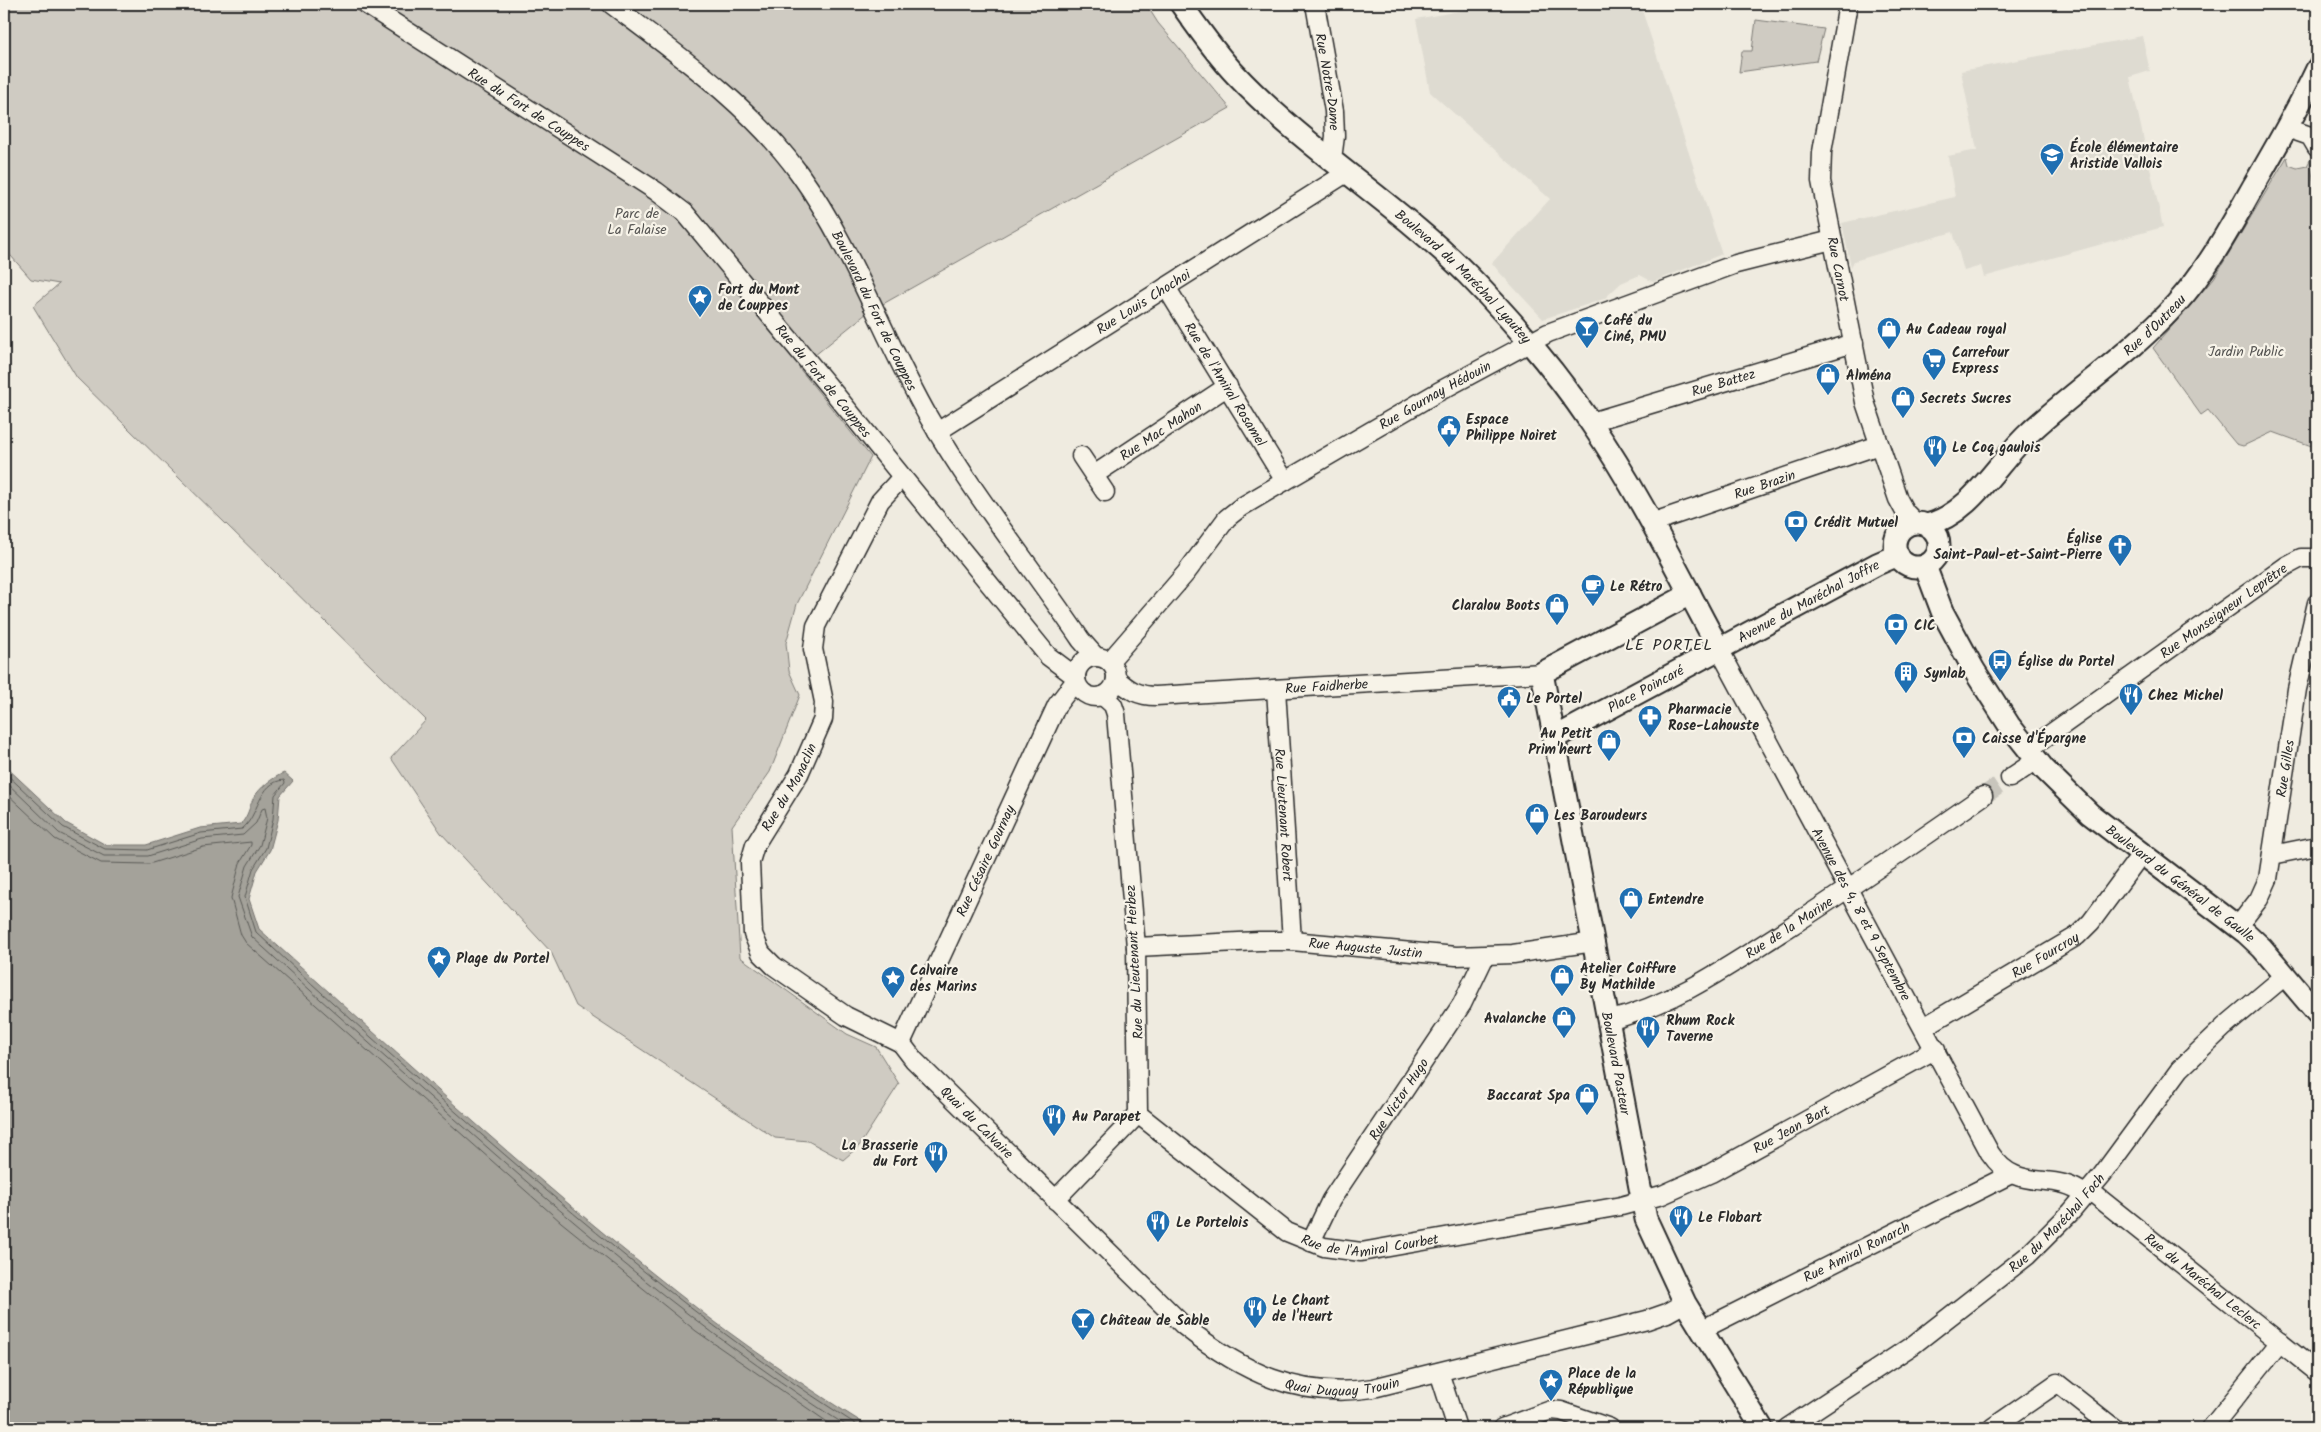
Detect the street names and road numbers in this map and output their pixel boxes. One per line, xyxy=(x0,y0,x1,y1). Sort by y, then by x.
street label: Rue Notre-Dame xyxy=(1308,32,1345,132)
street label: Rue du Fort de Couppes xyxy=(463,63,594,158)
street label: Boulevard du Maréchal Lyautey xyxy=(1390,204,1536,349)
street label: Boulevard du Fort de Couppes xyxy=(825,227,922,395)
street label: Rue Carnot xyxy=(1820,235,1855,304)
street label: Rue Louis Chochoi xyxy=(1092,264,1196,341)
street label: Rue d'Outreau xyxy=(2118,290,2192,362)
street label: Rue de l'Amiral Rosamel xyxy=(1178,318,1272,452)
street label: Rue du Fort de Couppes xyxy=(769,320,876,443)
street label: Rue Gournay Hédouin xyxy=(1375,355,1495,436)
street label: Rue Battez xyxy=(1689,363,1758,403)
street label: Rue Mac Mahon xyxy=(1115,396,1207,467)
street label: Rue Brazin xyxy=(1731,464,1799,506)
street label: Avenue du Maréchal Joffre xyxy=(1734,554,1884,649)
street label: Rue Monseigneur Leprêtre xyxy=(2155,558,2293,665)
street label: Place Poincaré xyxy=(1604,660,1689,719)
street label: Rue Faidherbe xyxy=(1284,673,1369,700)
street label: Rue Gilles xyxy=(2271,738,2301,799)
street label: Rue du Monaclin xyxy=(756,740,823,836)
street label: Rue Lieutenant Robert xyxy=(1268,748,1298,883)
street label: Rue Césaire Gournay xyxy=(951,801,1022,920)
street label: Boulevard du Général de Gaulle xyxy=(2100,820,2260,949)
street label: Avenue des 4, 8 et 9 Septembre xyxy=(1805,824,1917,1006)
street label: Rue du Lieutenant Herbez xyxy=(1120,884,1150,1040)
street label: Rue de la Marine xyxy=(1741,891,1839,965)
street label: Rue Fourcroy xyxy=(2008,927,2084,985)
street label: Rue Auguste Justin xyxy=(1308,933,1423,965)
street label: Boulevard Pasteur xyxy=(1595,1010,1636,1118)
street label: Rue Victor Hugo xyxy=(1364,1054,1435,1145)
street label: Quai du Calvaire xyxy=(935,1081,1019,1165)
street label: Rue Jean Bart xyxy=(1749,1099,1835,1160)
street label: Rue du Maréchal Foch xyxy=(2004,1169,2111,1279)
street label: Rue Amiral Ronarch xyxy=(1800,1217,1914,1289)
street label: Rue de l'Amiral Courbet xyxy=(1297,1228,1441,1264)
street label: Rue du Maréchal Leclerc xyxy=(2139,1228,2266,1336)
street label: Quai Duguay Trouin xyxy=(1282,1372,1402,1403)

